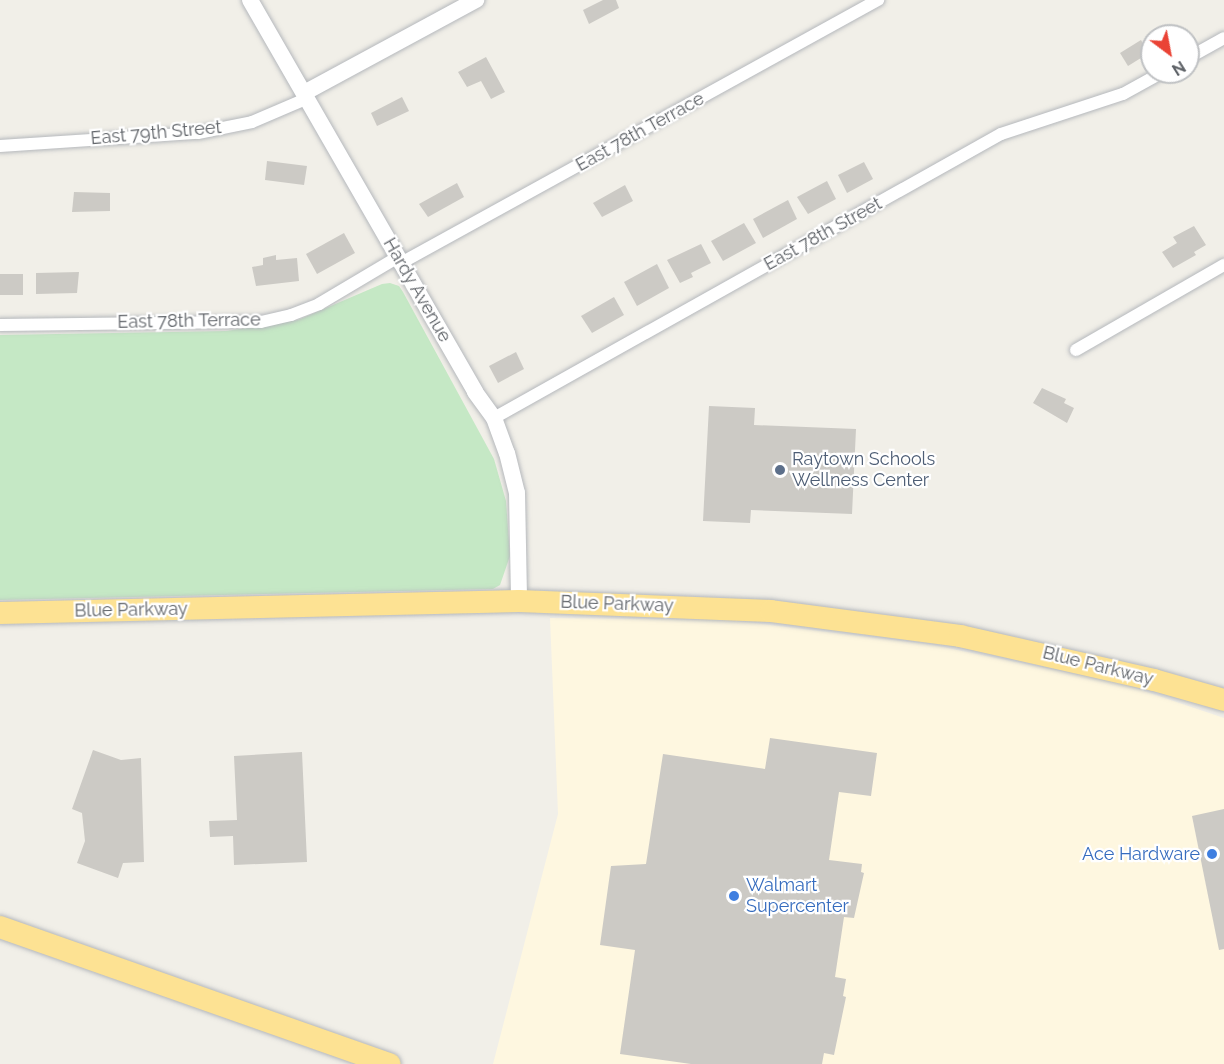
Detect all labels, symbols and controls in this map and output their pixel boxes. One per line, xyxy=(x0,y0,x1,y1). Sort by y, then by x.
north arrow xyxy=(1140,24,1200,84)
text: N xyxy=(1169,57,1189,79)
street label: East 78th Terrace xyxy=(572,88,708,176)
street label: East 79th Street xyxy=(90,117,222,149)
street label: East 78th Street xyxy=(760,193,886,275)
street label: Hardy Avenue xyxy=(378,234,456,346)
street label: East 78th Terrace xyxy=(117,309,261,333)
place label: Raytown Schools Wellness Center xyxy=(792,449,935,492)
marker: Raytown Schools Wellness Center xyxy=(773,463,787,477)
street label: Blue Parkway xyxy=(560,591,674,617)
street label: Blue Parkway xyxy=(74,598,188,622)
street label: Blue Parkway xyxy=(1040,642,1156,690)
place label: Ace Hardware xyxy=(1082,843,1200,865)
marker: Ace Hardware xyxy=(1205,847,1219,861)
place label: Walmart Supercenter xyxy=(746,875,849,918)
marker: Walmart Supercenter xyxy=(727,889,741,903)

